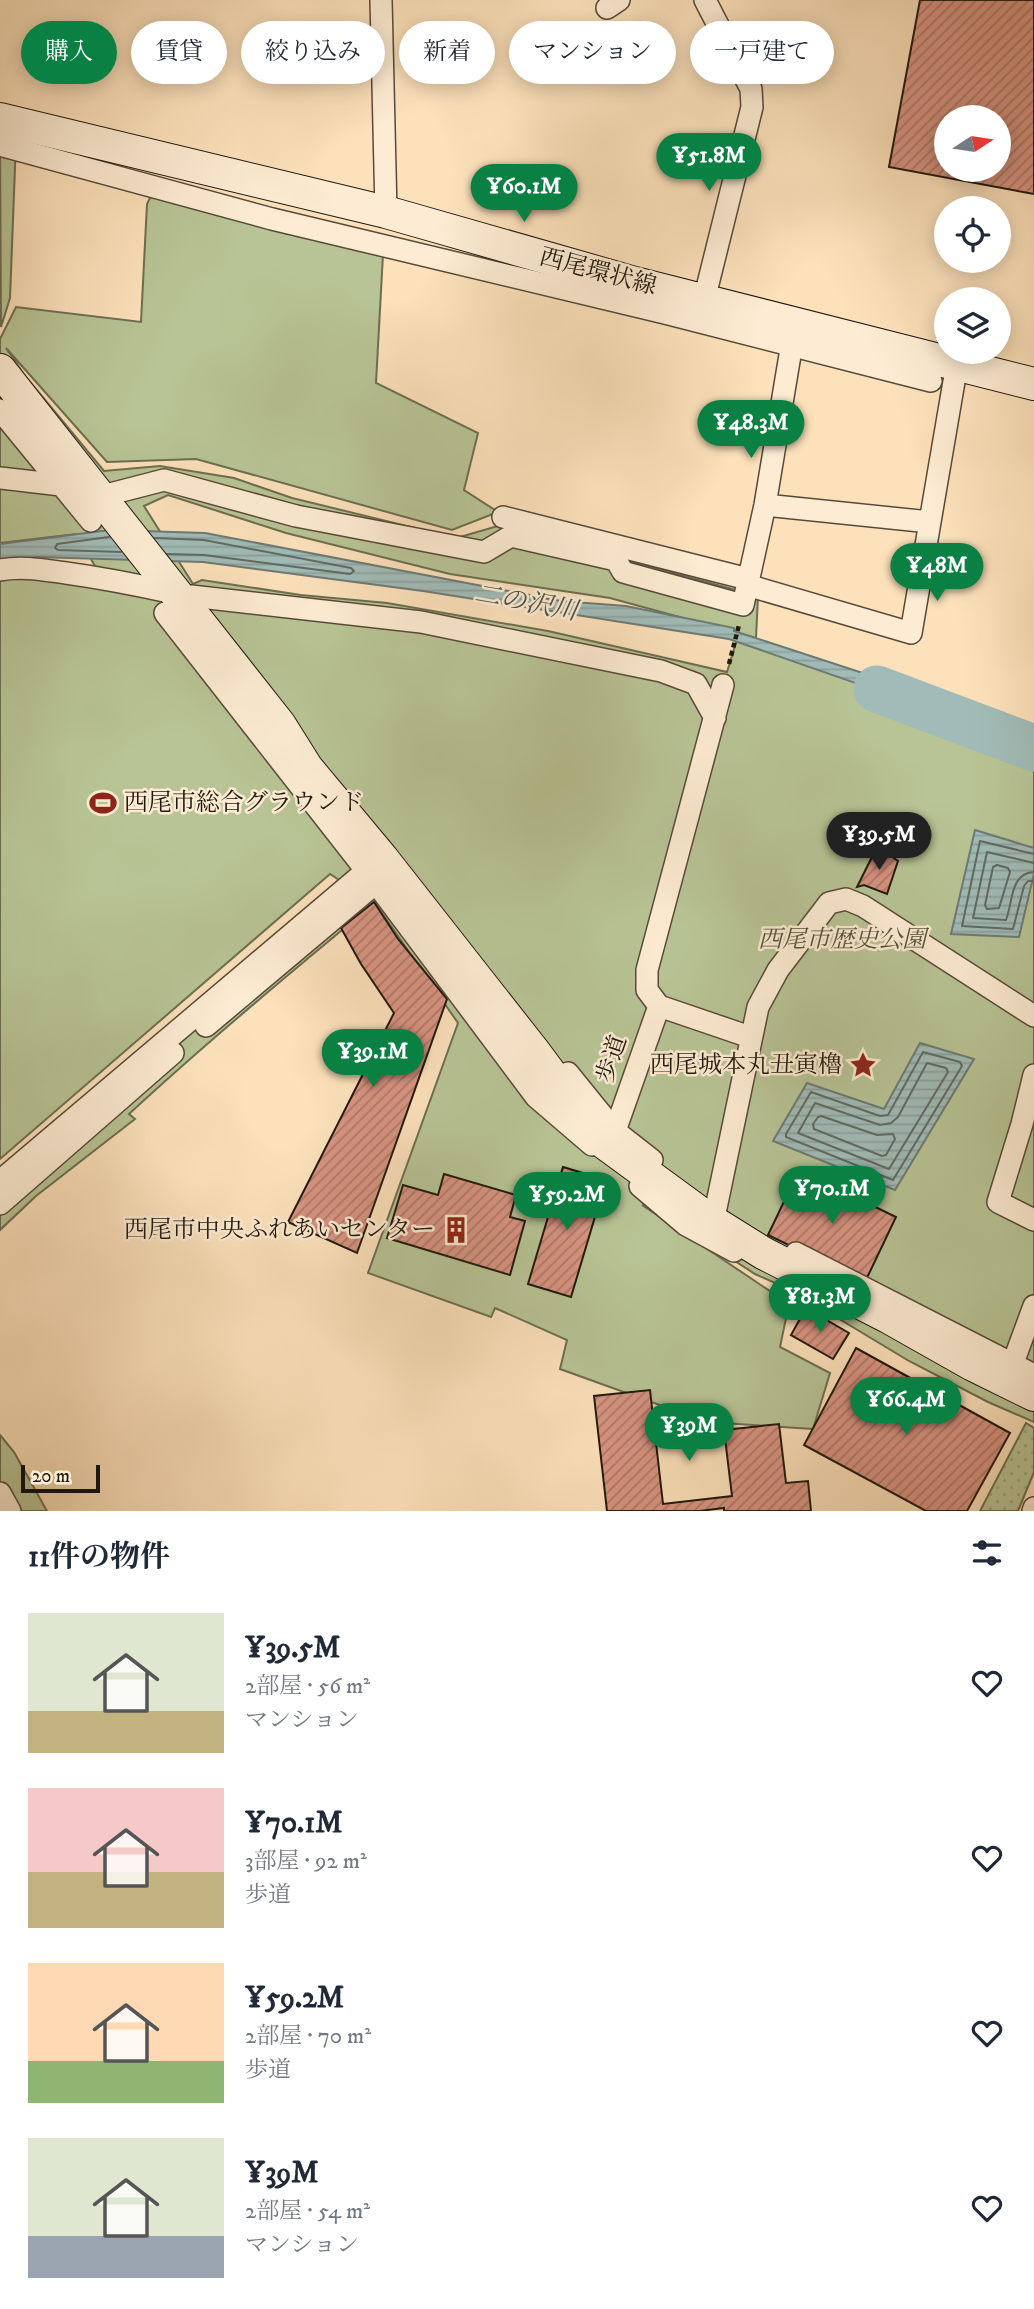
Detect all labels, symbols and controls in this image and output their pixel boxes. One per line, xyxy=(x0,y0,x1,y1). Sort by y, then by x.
chip: 購入 xyxy=(21,21,117,84)
chip: 賃貸 xyxy=(131,21,227,84)
chip: 絞り込み xyxy=(241,21,385,84)
chip: 新着 xyxy=(399,21,495,84)
chip: マンション xyxy=(509,21,676,84)
chip: 一戸建て xyxy=(690,21,834,84)
north arrow xyxy=(934,105,1012,182)
map controls xyxy=(934,105,1011,364)
pin: ¥51.8M xyxy=(652,134,766,193)
text: ¥51.8M xyxy=(672,141,746,170)
pin: ¥60.1M xyxy=(467,164,581,224)
text: ¥60.1M xyxy=(487,172,561,201)
button: locate xyxy=(934,196,1011,273)
street label: 西尾環状線 xyxy=(536,242,660,302)
button: layers xyxy=(934,287,1011,364)
pin: ¥48.3M xyxy=(694,400,808,460)
text: ¥48.3M xyxy=(713,408,789,437)
pin: ¥48M xyxy=(896,544,978,603)
text: ¥48M xyxy=(906,551,968,580)
water label: 二の沢川 xyxy=(472,578,583,629)
sports icon: 西尾市総合グラウンド xyxy=(88,788,118,818)
place label: 西尾市総合グラウンド xyxy=(124,788,364,818)
pin: ¥39.5M xyxy=(822,812,936,872)
text: ¥39.5M xyxy=(842,820,916,849)
park label: 西尾市歴史公園 xyxy=(758,925,930,955)
pin: ¥39.1M xyxy=(316,1030,430,1089)
street label: 歩道 xyxy=(590,1031,634,1087)
text: ¥39.1M xyxy=(338,1037,408,1066)
place label: 西尾城本丸丑寅櫓 xyxy=(650,1050,842,1080)
place icon: 西尾城本丸丑寅櫓 xyxy=(848,1050,878,1080)
pin: ¥70.1M xyxy=(775,1166,889,1226)
pin: ¥59.2M xyxy=(510,1172,624,1232)
text: ¥70.1M xyxy=(795,1174,869,1203)
text: ¥59.2M xyxy=(529,1180,605,1209)
place label: 西尾市中央ふれあいセンター xyxy=(124,1215,435,1245)
building icon: 西尾市中央ふれあいセンター xyxy=(441,1215,471,1245)
pin: ¥81.3M xyxy=(763,1274,877,1334)
text: ¥81.3M xyxy=(785,1282,855,1311)
pin: ¥66.4M xyxy=(849,1378,963,1437)
text: ¥66.4M xyxy=(866,1385,946,1414)
pin: ¥39M xyxy=(648,1404,730,1463)
text: ¥39M xyxy=(661,1411,717,1440)
scale bar xyxy=(21,1462,100,1494)
text: 20 m xyxy=(32,1465,70,1488)
icon: filters xyxy=(968,1534,1006,1572)
text: 11件の物件 xyxy=(28,1539,170,1576)
text: ¥39.5M xyxy=(245,1630,340,1667)
icon: home xyxy=(84,1641,168,1725)
icon: heart xyxy=(968,1664,1006,1702)
text: 2部屋 · 56 m² xyxy=(245,1672,370,1701)
text: マンション xyxy=(245,1706,359,1735)
text: ¥70.1M xyxy=(245,1805,343,1842)
icon: home xyxy=(84,1816,168,1900)
icon: heart xyxy=(968,1839,1006,1877)
text: 3部屋 · 92 m² xyxy=(245,1847,367,1876)
text: 歩道 xyxy=(245,1881,291,1910)
text: ¥59.2M xyxy=(245,1980,344,2017)
icon: home xyxy=(84,1991,168,2075)
icon: heart xyxy=(968,2014,1006,2052)
text: 2部屋 · 70 m² xyxy=(245,2022,371,2051)
text: 歩道 xyxy=(245,2056,291,2085)
text: ¥39M xyxy=(245,2155,319,2192)
icon: home xyxy=(84,2166,168,2250)
icon: heart xyxy=(968,2189,1006,2227)
text: 2部屋 · 54 m² xyxy=(245,2197,370,2226)
text: マンション xyxy=(245,2231,359,2260)

